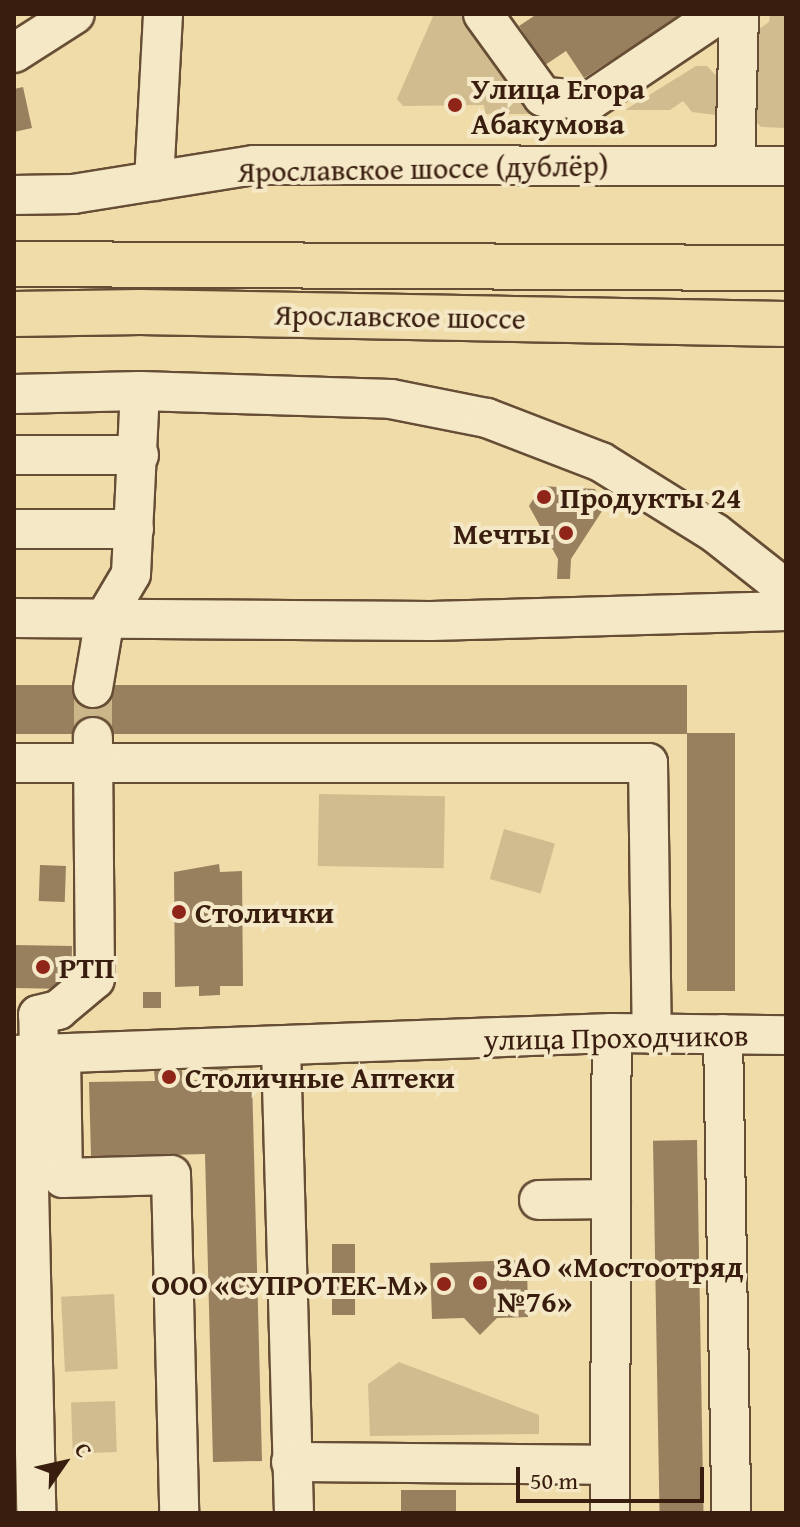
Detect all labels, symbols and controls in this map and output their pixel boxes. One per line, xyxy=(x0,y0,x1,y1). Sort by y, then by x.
place label: Улица Егора Абакумова xyxy=(471,70,645,140)
marker: Улица Егора Абакумова xyxy=(446,96,464,114)
street label: Ярославское шоссе (дублёр) xyxy=(237,147,609,189)
street label: Ярославское шоссе xyxy=(274,296,526,336)
place label: Продукты 24 xyxy=(560,479,742,515)
marker: Продукты 24 xyxy=(535,488,553,506)
place label: Мечты xyxy=(453,515,550,551)
marker: Мечты xyxy=(557,524,575,542)
place label: Столички xyxy=(195,894,334,930)
marker: Столички xyxy=(170,903,188,921)
place label: РТП xyxy=(59,949,114,985)
marker: РТП xyxy=(34,958,52,976)
street label: улица Проходчиков xyxy=(483,1017,749,1057)
place label: Столичные Аптеки xyxy=(185,1059,455,1095)
marker: Столичные Аптеки xyxy=(160,1068,178,1086)
place label: ЗАО «Мостоотряд №76» xyxy=(496,1248,744,1318)
place label: ООО «СУПРОТЕК-М» xyxy=(151,1266,428,1302)
marker: ЗАО «Мостоотряд №76» xyxy=(471,1274,489,1292)
marker: ООО «СУПРОТЕК-М» xyxy=(435,1275,453,1293)
north arrow xyxy=(24,1423,104,1503)
text: С xyxy=(67,1435,101,1464)
scale bar xyxy=(520,1451,708,1501)
text: 50 m xyxy=(530,1463,578,1498)

